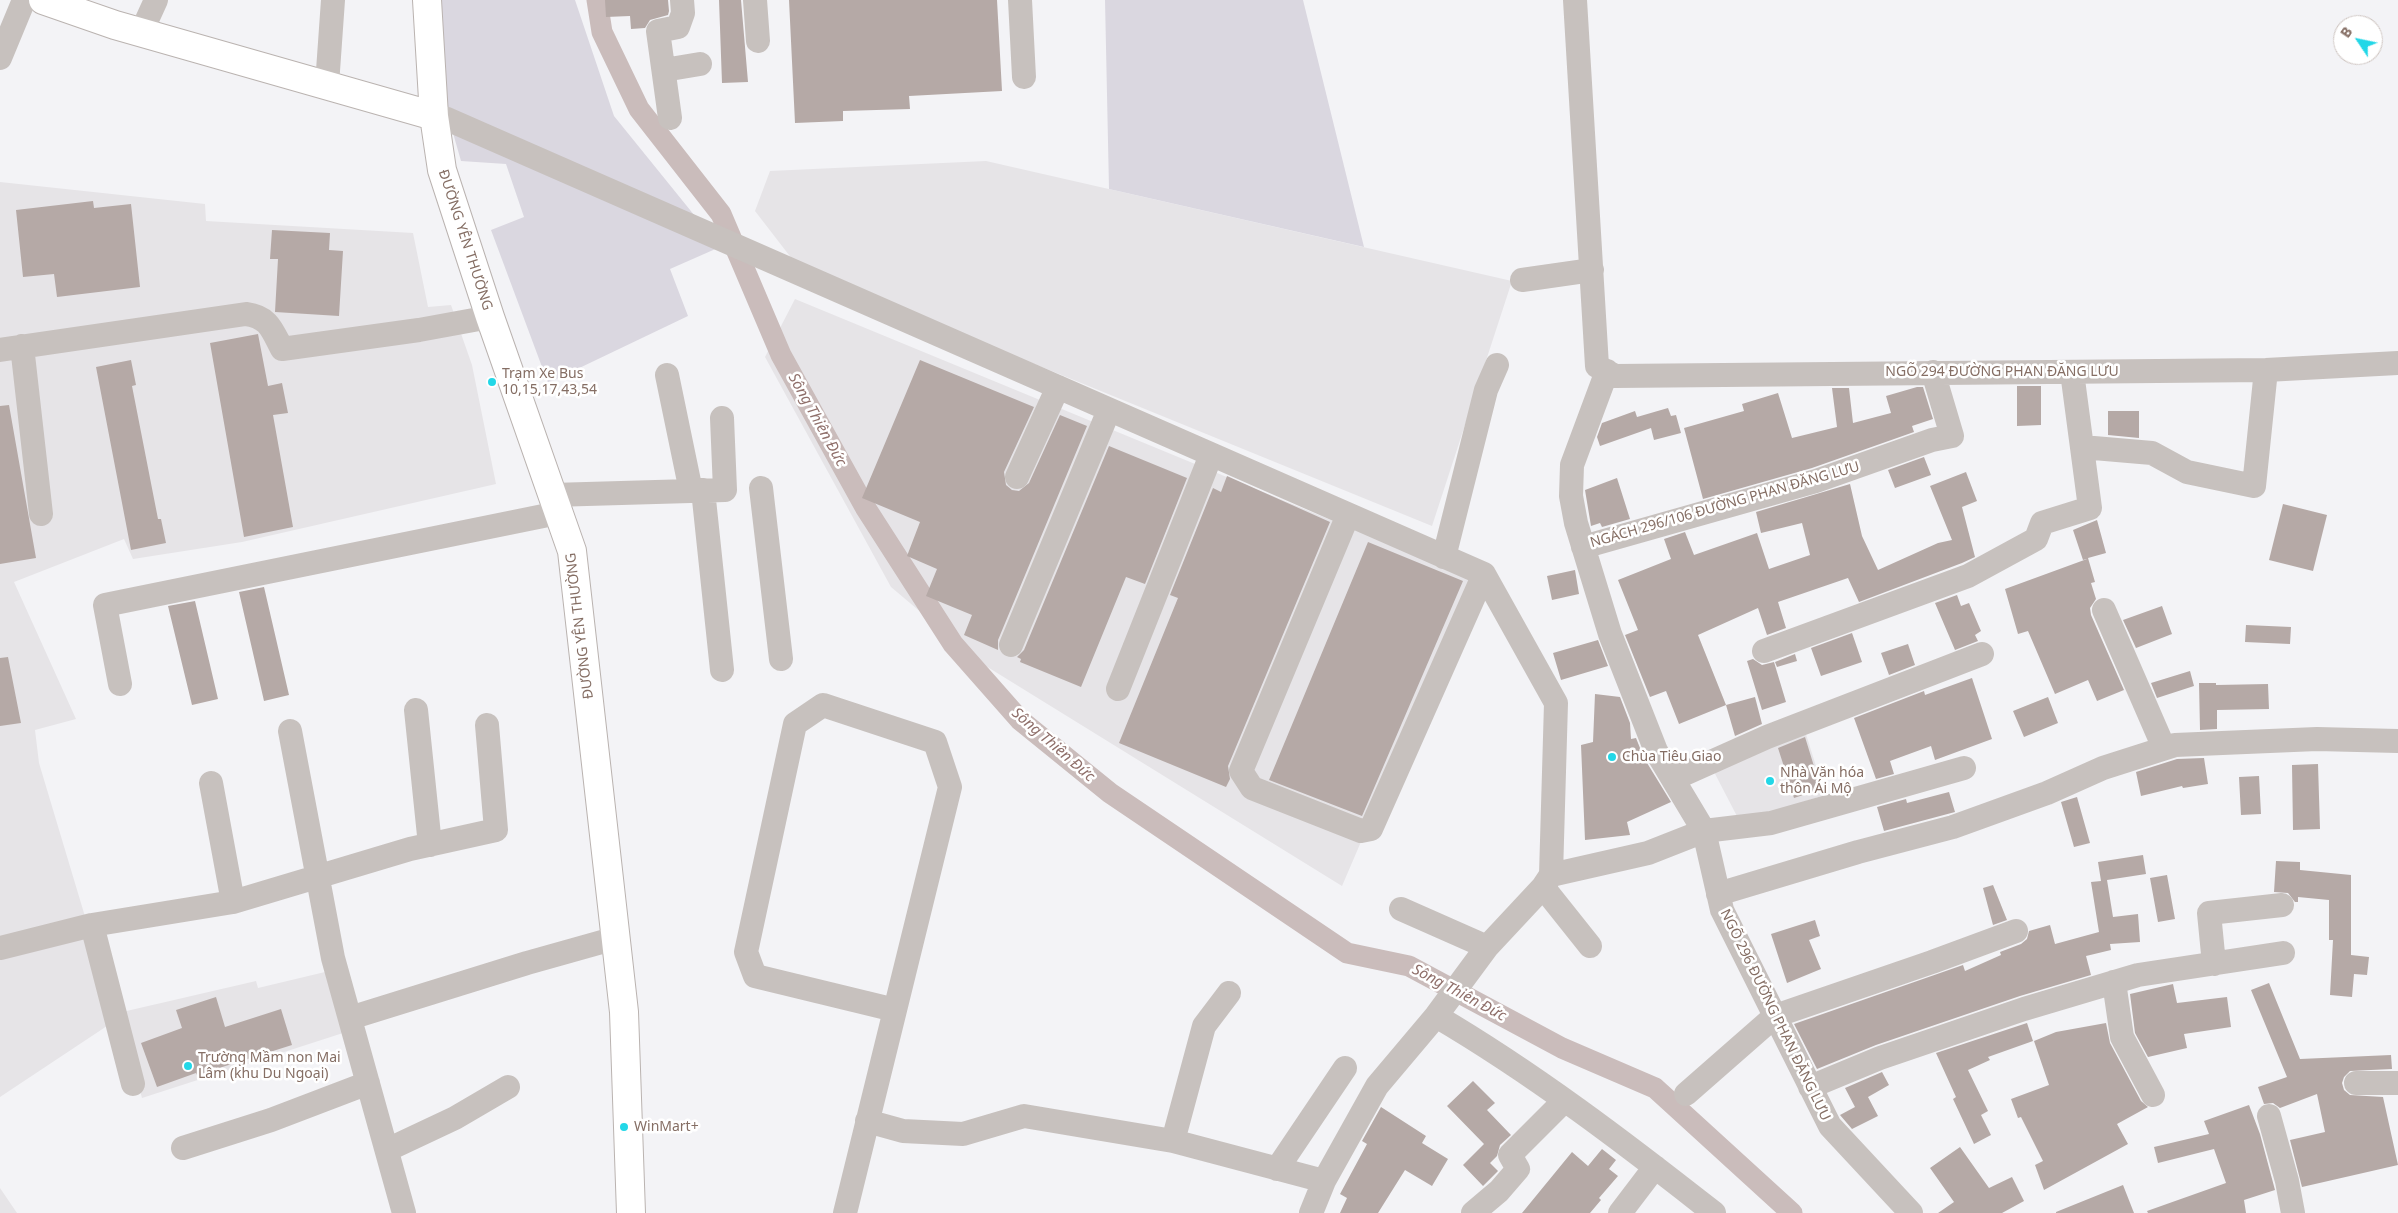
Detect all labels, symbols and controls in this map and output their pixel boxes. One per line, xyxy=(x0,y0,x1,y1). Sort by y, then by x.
north arrow xyxy=(2333,15,2383,65)
text: B xyxy=(2335,23,2356,41)
street label: ĐƯỜNG YÊN THƯỜNG xyxy=(434,167,496,313)
street label: NGÕ 294 ĐƯỜNG PHAN ĐĂNG LƯU xyxy=(1885,364,2119,380)
place label: Trạm Xe Bus 10,15,17,43,54 xyxy=(502,366,597,398)
water label: Sông Thiên Đức xyxy=(784,370,850,470)
marker: Trạm Xe Bus 10,15,17,43,54 xyxy=(486,376,498,388)
street label: NGÁCH 296/106 ĐƯỜNG PHAN ĐĂNG LƯU xyxy=(1588,458,1862,552)
street label: ĐƯỜNG YÊN THƯỜNG xyxy=(563,552,597,700)
water label: Sông Thiên Đức xyxy=(1008,704,1098,786)
place label: Chùa Tiêu Giao xyxy=(1622,749,1721,765)
marker: Chùa Tiêu Giao xyxy=(1606,751,1618,763)
place label: Nhà Văn hóa thôn Ái Mộ xyxy=(1780,765,1864,798)
marker: Nhà Văn hóa thôn Ái Mộ xyxy=(1764,775,1776,787)
street label: NGÕ 296 ĐƯỜNG PHAN ĐĂNG LƯU xyxy=(1716,906,1834,1124)
water label: Sông Thiên Đức xyxy=(1409,961,1509,1025)
place label: Trường Mầm non Mai Lâm (khu Du Ngoại) xyxy=(198,1050,341,1082)
marker: Trường Mầm non Mai Lâm (khu Du Ngoại) xyxy=(182,1060,194,1072)
place label: WinMart+ xyxy=(634,1119,699,1135)
marker: WinMart+ xyxy=(618,1121,630,1133)

